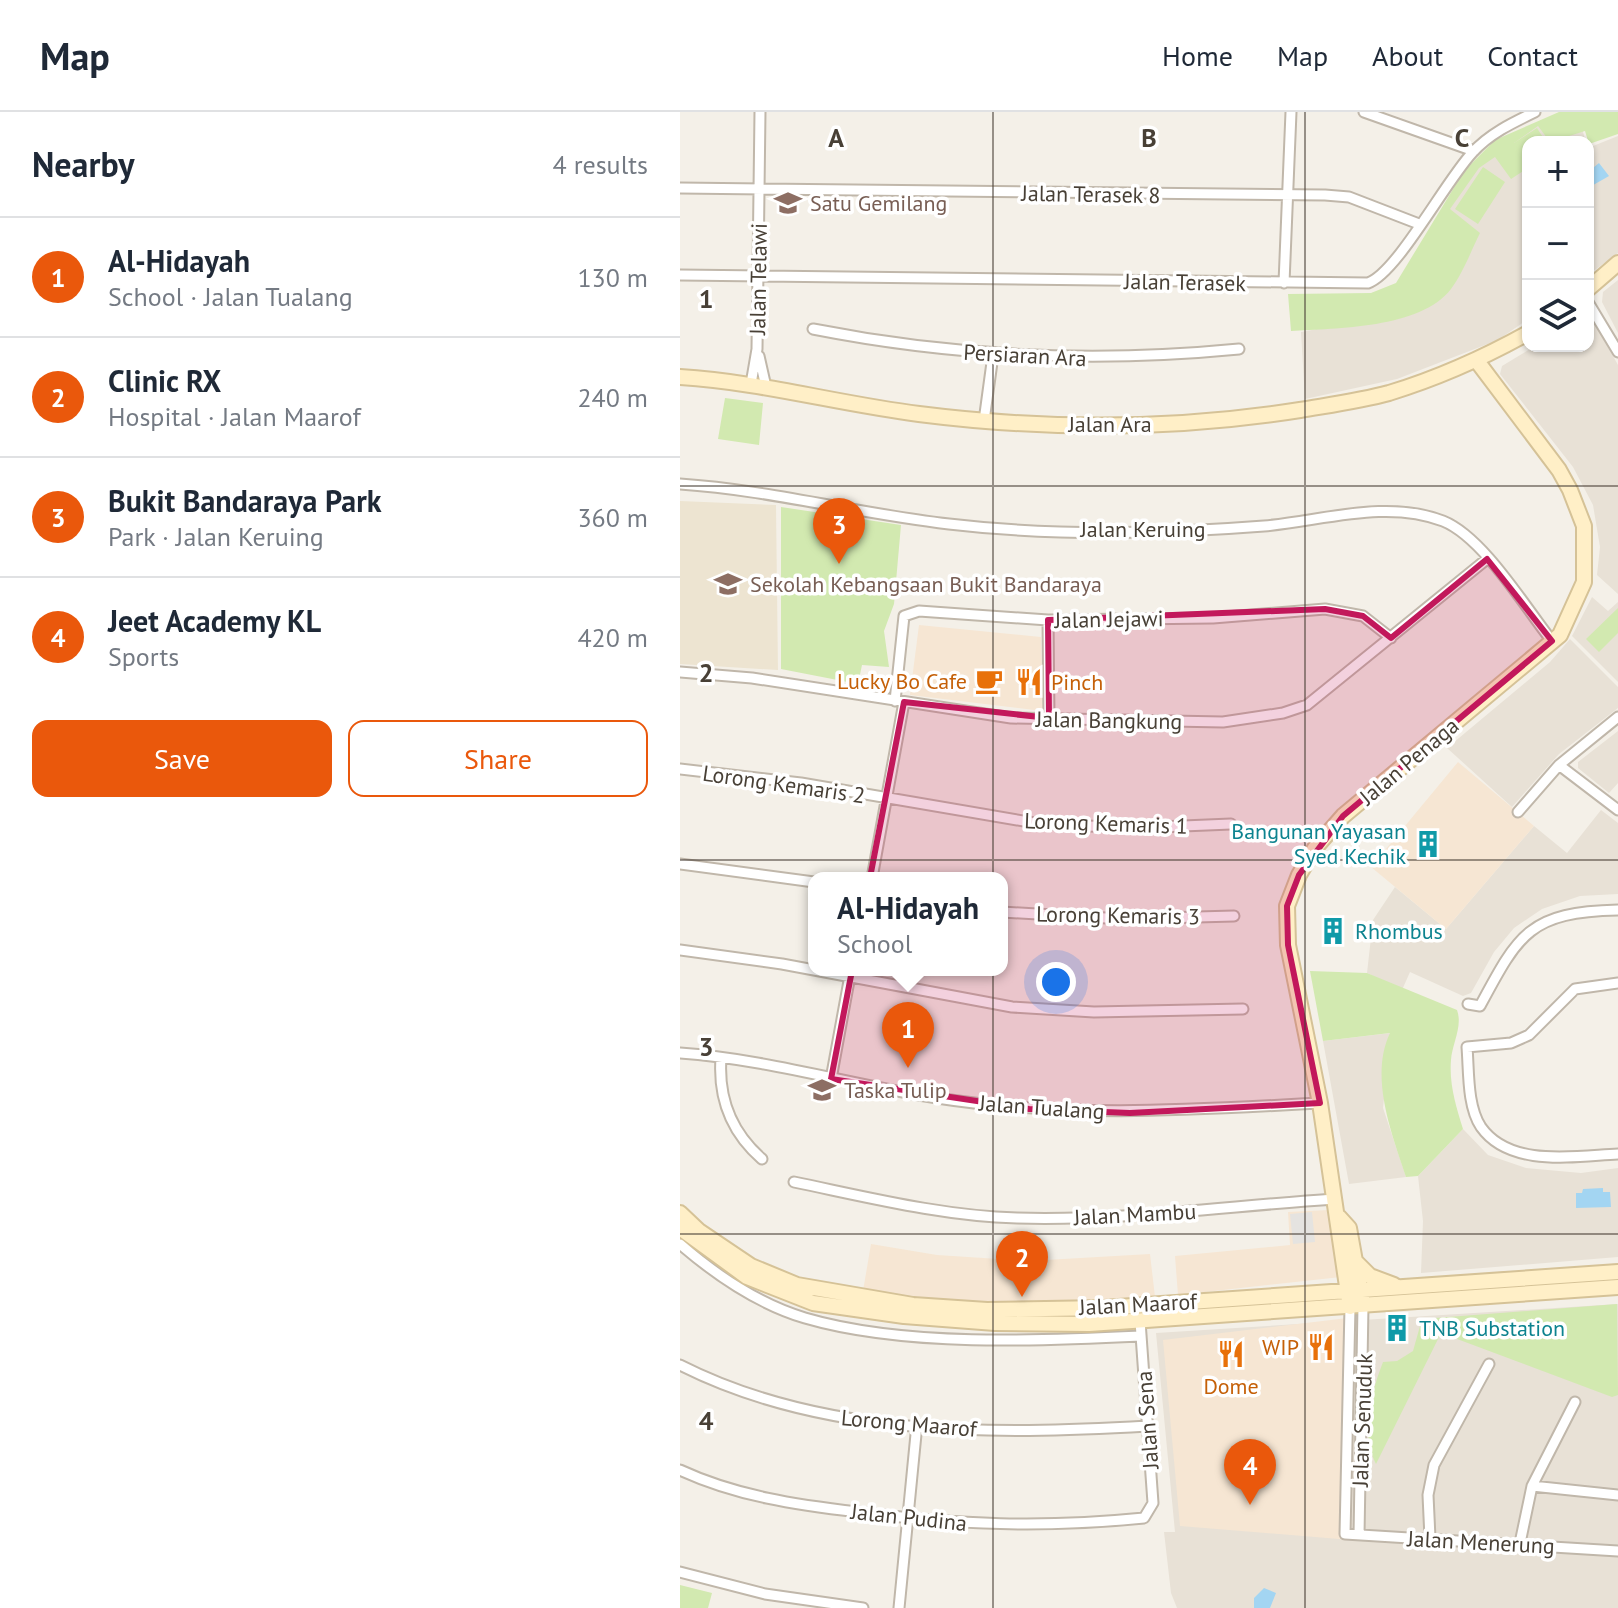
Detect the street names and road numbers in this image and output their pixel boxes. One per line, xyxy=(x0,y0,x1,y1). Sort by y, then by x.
street label: Jalan Terasek 8 xyxy=(1020,179,1161,209)
street label: Jalan Telawi xyxy=(743,223,773,336)
street label: Jalan Terasek xyxy=(1123,267,1247,297)
street label: Persiaran Ara xyxy=(963,338,1087,372)
street label: Jalan Ara xyxy=(1067,410,1152,438)
street label: Jalan Keruing xyxy=(1079,515,1206,543)
street label: Jalan Jejawi xyxy=(1053,604,1164,634)
street label: Jalan Bangkung xyxy=(1035,705,1182,735)
street label: Jalan Penaga xyxy=(1353,711,1464,811)
street label: Lorong Kemaris 2 xyxy=(701,759,867,809)
street label: Lorong Kemaris 1 xyxy=(1024,806,1188,840)
street label: Lorong Kemaris 3 xyxy=(1036,900,1200,930)
street label: Jalan Tualang xyxy=(977,1089,1106,1125)
street label: Jalan Mambu xyxy=(1072,1197,1197,1231)
street label: Jalan Maarof xyxy=(1077,1287,1199,1321)
street label: Jalan Senuduk xyxy=(1346,1352,1378,1488)
street label: Jalan Sena xyxy=(1130,1370,1164,1471)
street label: Lorong Maarof xyxy=(840,1403,979,1443)
street label: Jalan Pudina xyxy=(849,1497,968,1537)
street label: Jalan Menerung xyxy=(1406,1524,1555,1560)

